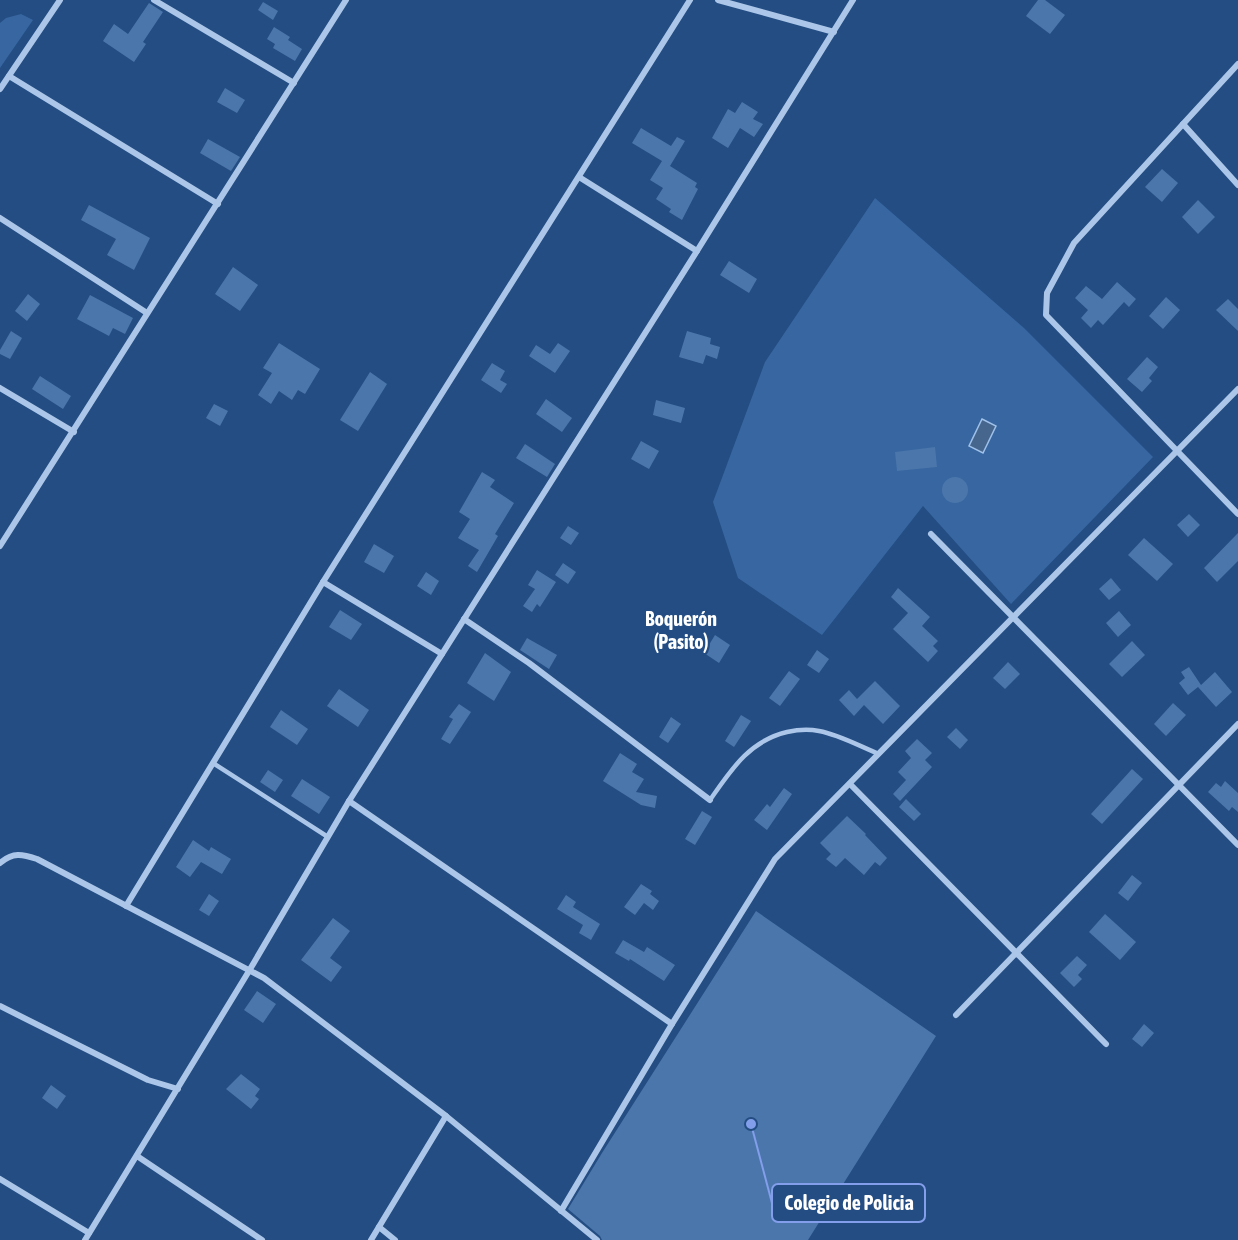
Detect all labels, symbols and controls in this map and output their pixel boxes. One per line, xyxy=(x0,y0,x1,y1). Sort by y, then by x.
district label: Boquerón (Pasito) xyxy=(645,607,717,653)
callout: Colegio de Policia xyxy=(772,1184,925,1222)
text: Colegio de Policia xyxy=(784,1191,914,1214)

